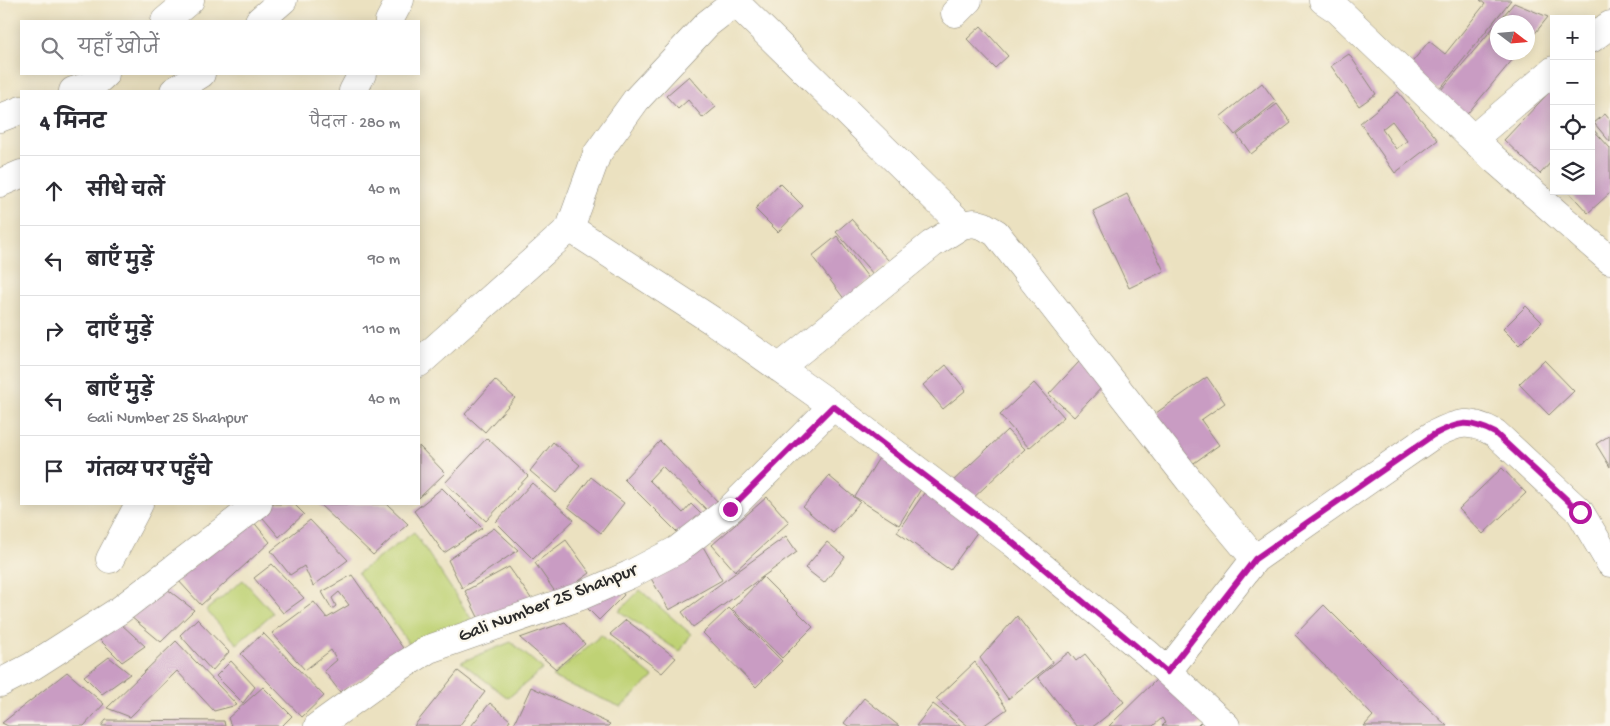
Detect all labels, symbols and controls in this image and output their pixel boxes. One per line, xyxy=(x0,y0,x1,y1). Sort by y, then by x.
north arrow xyxy=(1490,15,1535,60)
map controls xyxy=(1550,15,1595,195)
button: + xyxy=(1550,15,1595,60)
search box xyxy=(20,20,420,75)
icon: search xyxy=(38,34,66,62)
text: यहाँ खोजें xyxy=(78,38,159,61)
button: − xyxy=(1550,60,1595,105)
button: locate xyxy=(1550,105,1595,150)
text: 4 मिनट xyxy=(40,112,106,137)
text: पैदल · 280 m xyxy=(310,115,400,134)
button: layers xyxy=(1550,150,1595,195)
icon: ahead xyxy=(40,177,68,205)
text: सीधे चलें xyxy=(87,181,164,204)
text: 40 m xyxy=(368,181,400,200)
icon: left xyxy=(40,247,68,275)
text: बाएँ मुड़ें xyxy=(87,251,153,274)
text: 90 m xyxy=(368,251,400,270)
icon: right xyxy=(40,317,68,345)
text: दाएँ मुड़ें xyxy=(87,321,153,344)
text: 110 m xyxy=(363,321,400,340)
text: बाएँ मुड़ें xyxy=(87,381,153,404)
icon: left xyxy=(40,387,68,415)
text: 40 m xyxy=(368,391,400,410)
text: Gali Number 25 Shahpur xyxy=(87,410,247,429)
icon: arrive xyxy=(40,457,68,485)
text: गंतव्य पर पहुँचे xyxy=(87,461,211,484)
route end xyxy=(719,498,742,521)
route start xyxy=(1569,501,1592,524)
street label: Gali Number 25 Shahpur xyxy=(455,558,643,649)

